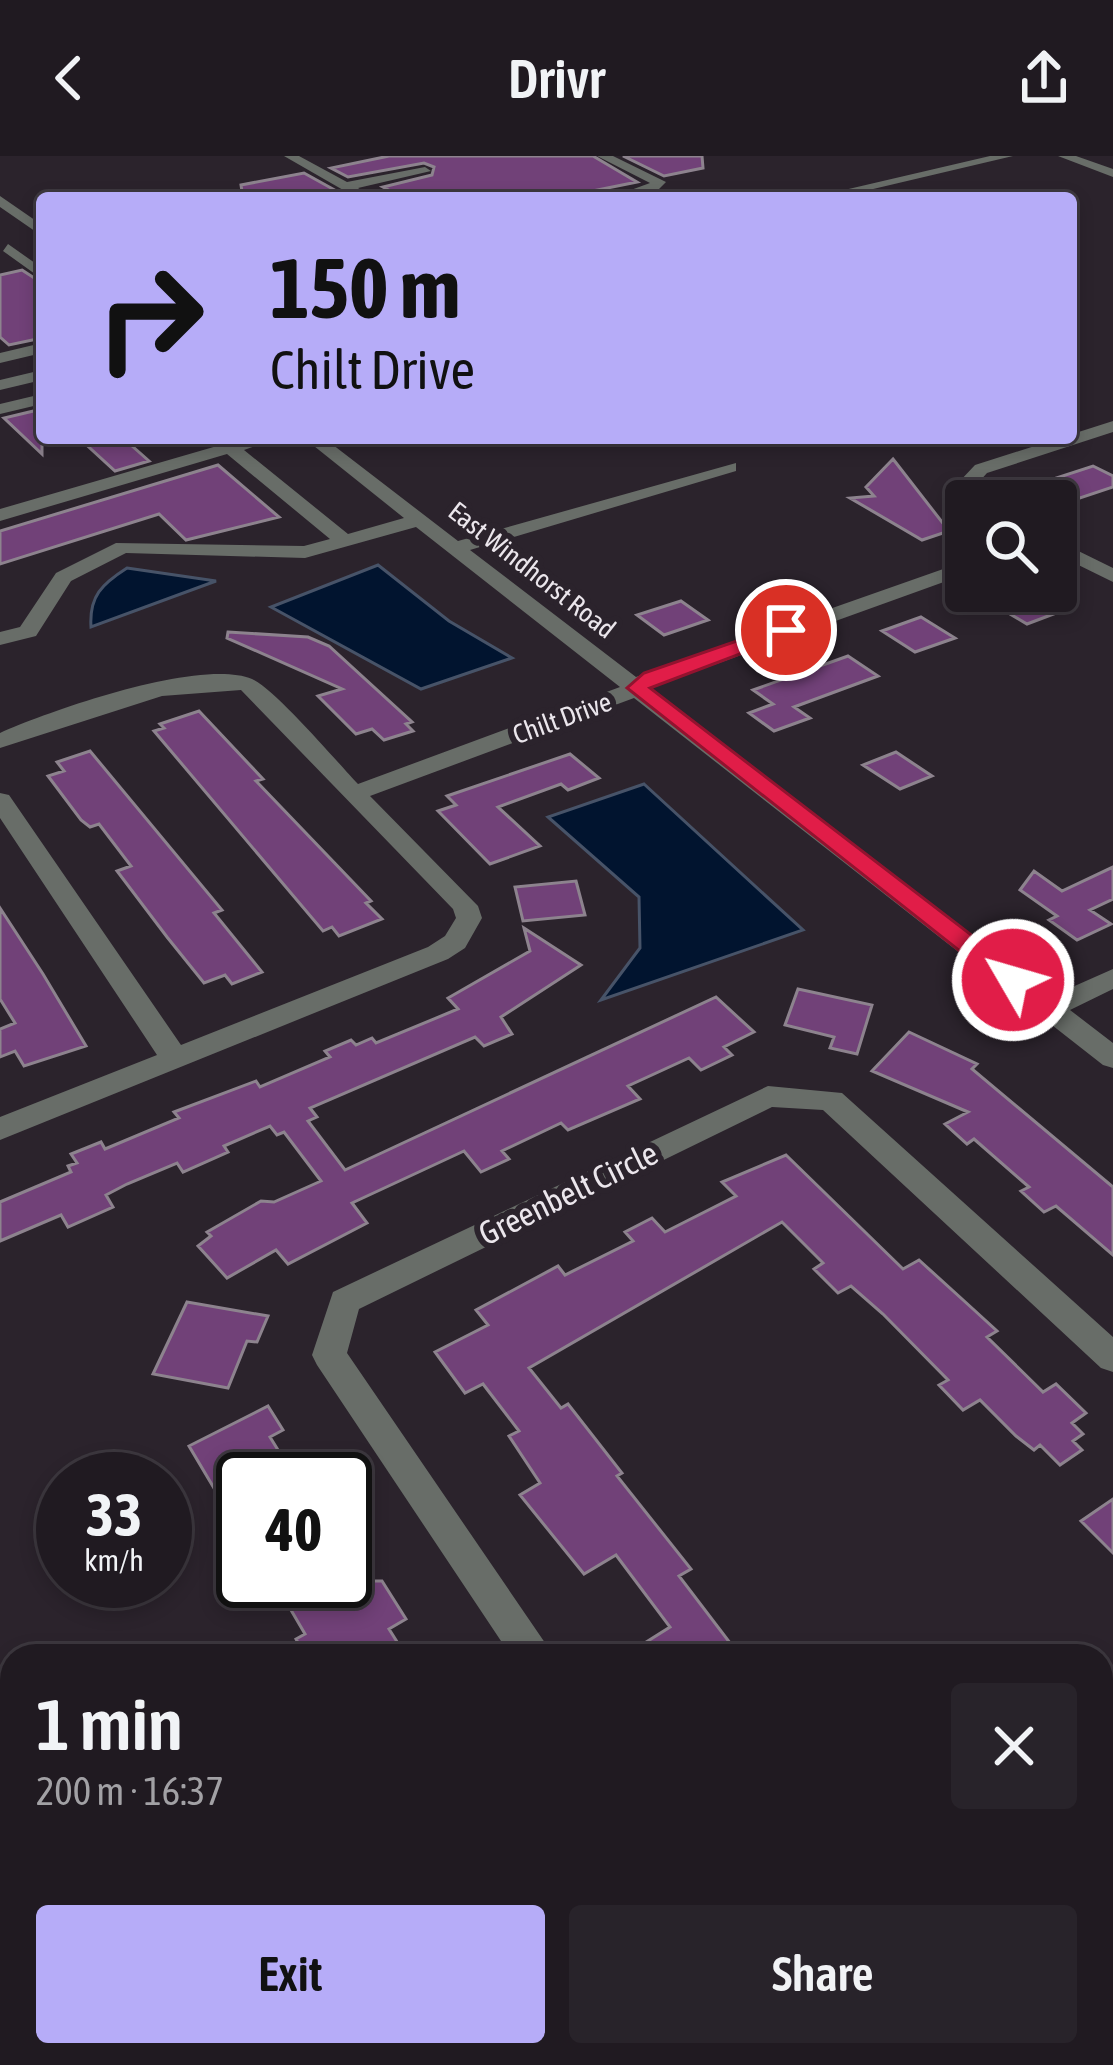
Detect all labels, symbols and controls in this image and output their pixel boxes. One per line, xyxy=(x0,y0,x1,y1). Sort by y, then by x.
icon: back xyxy=(36,45,102,111)
icon: share xyxy=(1011,45,1077,111)
text: Drivr xyxy=(508,48,605,109)
icon: right xyxy=(72,240,228,396)
text: 150 m xyxy=(270,240,460,336)
text: Chilt Drive xyxy=(270,339,475,400)
map controls xyxy=(945,480,1077,612)
button: search xyxy=(945,480,1077,612)
street label: East Windhorst Road xyxy=(442,495,622,645)
pin xyxy=(735,579,837,681)
icon: arrive xyxy=(753,597,819,663)
street label: Chilt Drive xyxy=(509,686,615,750)
position arrow xyxy=(950,917,1076,1043)
street label: Greenbelt Circle xyxy=(472,1133,664,1253)
speed limit sign: 40 xyxy=(216,1452,372,1608)
text: 33 xyxy=(86,1480,142,1549)
text: km/h xyxy=(84,1543,144,1577)
text: 1 min xyxy=(36,1683,183,1765)
button: close xyxy=(951,1683,1077,1809)
text: 200 m · 16:37 xyxy=(36,1769,224,1813)
button: Exit xyxy=(36,1905,545,2043)
button: Share xyxy=(569,1905,1077,2043)

